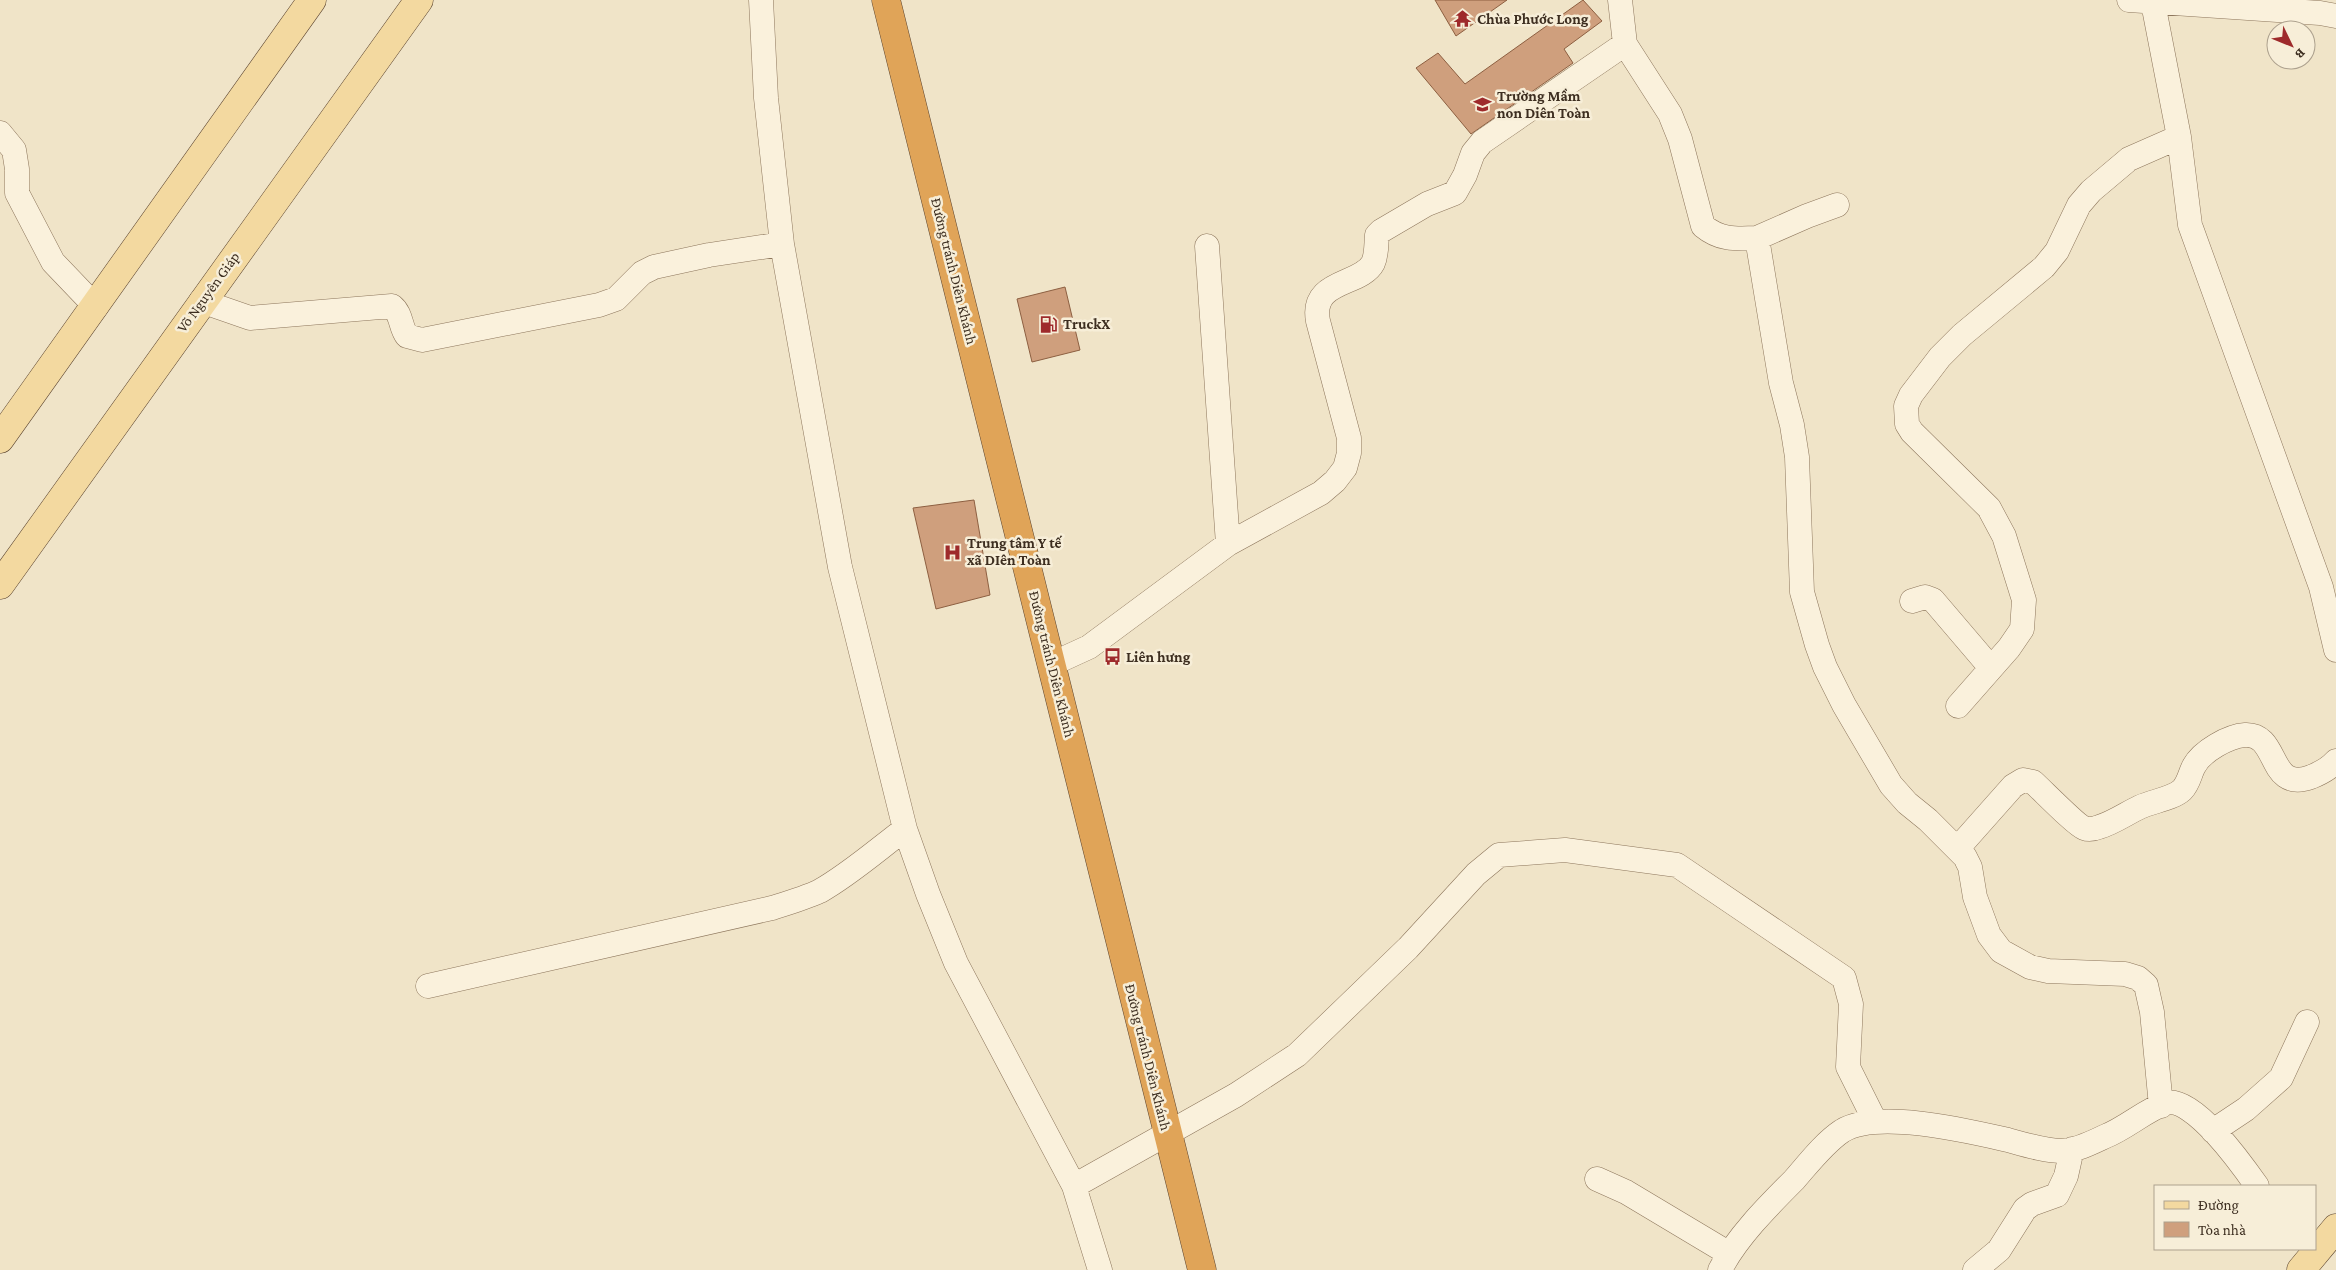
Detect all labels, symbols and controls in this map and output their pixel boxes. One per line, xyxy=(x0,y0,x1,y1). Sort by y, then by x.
temple icon: Chùa Phước Long xyxy=(1453,9,1473,29)
place label: Chùa Phước Long xyxy=(1477,11,1589,27)
north arrow xyxy=(2266,20,2316,70)
text: B xyxy=(2292,45,2309,62)
place label: Trường Mầm non Diên Toàn xyxy=(1497,88,1591,121)
school or university icon: Trường Mầm non Diên Toàn xyxy=(1473,95,1493,115)
street label: Đường tránh Diên Khánh xyxy=(927,196,980,346)
street label: Võ Nguyên Giáp xyxy=(173,249,243,336)
fuel station icon: TruckX xyxy=(1039,314,1059,334)
place label: TruckX xyxy=(1063,316,1110,332)
place label: Trung tâm Y tế xã DIên Toàn xyxy=(967,535,1062,568)
hospital icon: Trung tâm Y tế xã DIên Toàn xyxy=(943,542,963,562)
street label: Đường tránh Diên Khánh xyxy=(1025,589,1078,739)
bus stop icon: Liên hưng xyxy=(1102,647,1122,667)
place label: Liên hưng xyxy=(1126,649,1191,665)
street label: Đường tránh Diên Khánh xyxy=(1121,982,1174,1132)
legend xyxy=(2154,1185,2316,1250)
text: Đường xyxy=(2198,1197,2239,1214)
text: Tòa nhà xyxy=(2198,1222,2246,1238)

